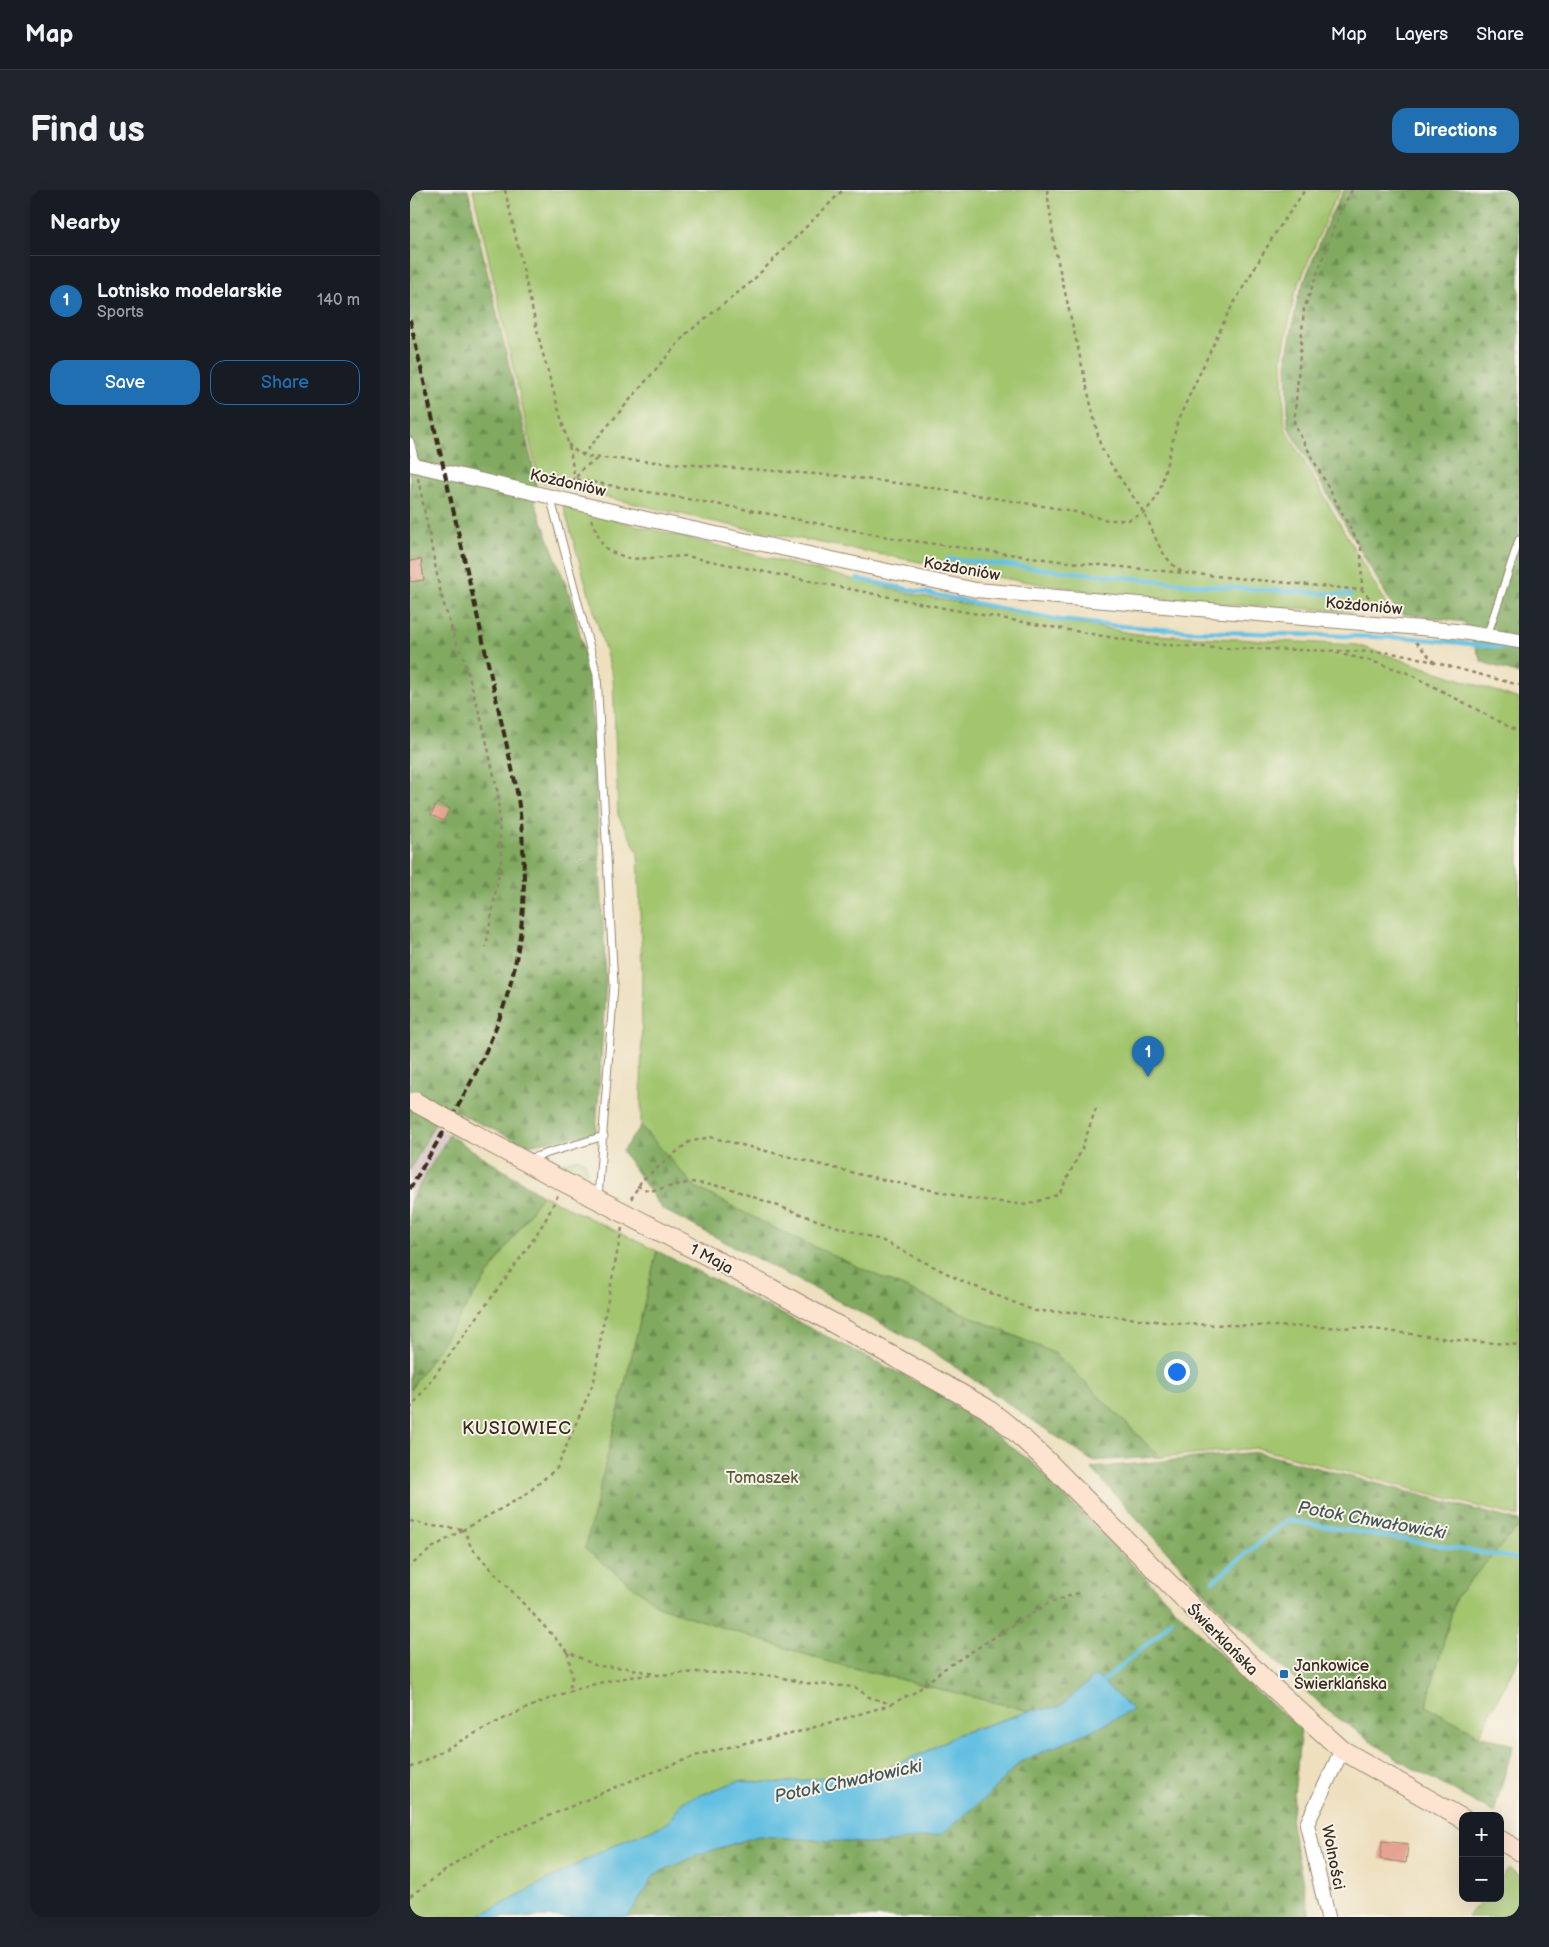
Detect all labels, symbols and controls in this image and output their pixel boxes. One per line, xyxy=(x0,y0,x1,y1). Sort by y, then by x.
text: Map xyxy=(25,20,73,49)
text: Map xyxy=(1331,24,1367,45)
text: Layers xyxy=(1395,24,1448,45)
text: Share xyxy=(1476,24,1524,45)
button: Directions xyxy=(1392,108,1519,153)
text: Find us xyxy=(30,109,145,152)
text: Nearby xyxy=(50,210,120,235)
text: Lotnisko modelarskie xyxy=(97,280,282,303)
text: 1 xyxy=(63,291,69,310)
text: 140 m xyxy=(317,291,360,310)
text: Sports xyxy=(97,303,144,322)
button: Save xyxy=(50,360,200,405)
button: Share xyxy=(210,360,360,405)
street label: Kożdoniów xyxy=(528,466,608,501)
street label: Kożdoniów xyxy=(922,553,1002,586)
street label: Kożdoniów xyxy=(1324,594,1403,619)
pin: 1 xyxy=(1132,1036,1164,1077)
street label: 1 Maja xyxy=(686,1240,736,1279)
your location xyxy=(1164,1359,1190,1385)
district label: KUSIOWIEC xyxy=(462,1418,572,1439)
park label: Tomaszek xyxy=(726,1469,798,1488)
water label: Potok Chwałowicki xyxy=(1296,1497,1449,1544)
street label: Świerklańska xyxy=(1182,1599,1263,1680)
place label: Jankowice Świerklańska xyxy=(1294,1657,1387,1694)
marker: Jankowice Świerklańska xyxy=(1278,1668,1290,1680)
water label: Potok Chwałowicki xyxy=(772,1755,925,1807)
map controls xyxy=(1459,1812,1504,1902)
button: + xyxy=(1459,1812,1504,1857)
street label: Wolności xyxy=(1317,1823,1348,1891)
button: − xyxy=(1459,1857,1504,1902)

